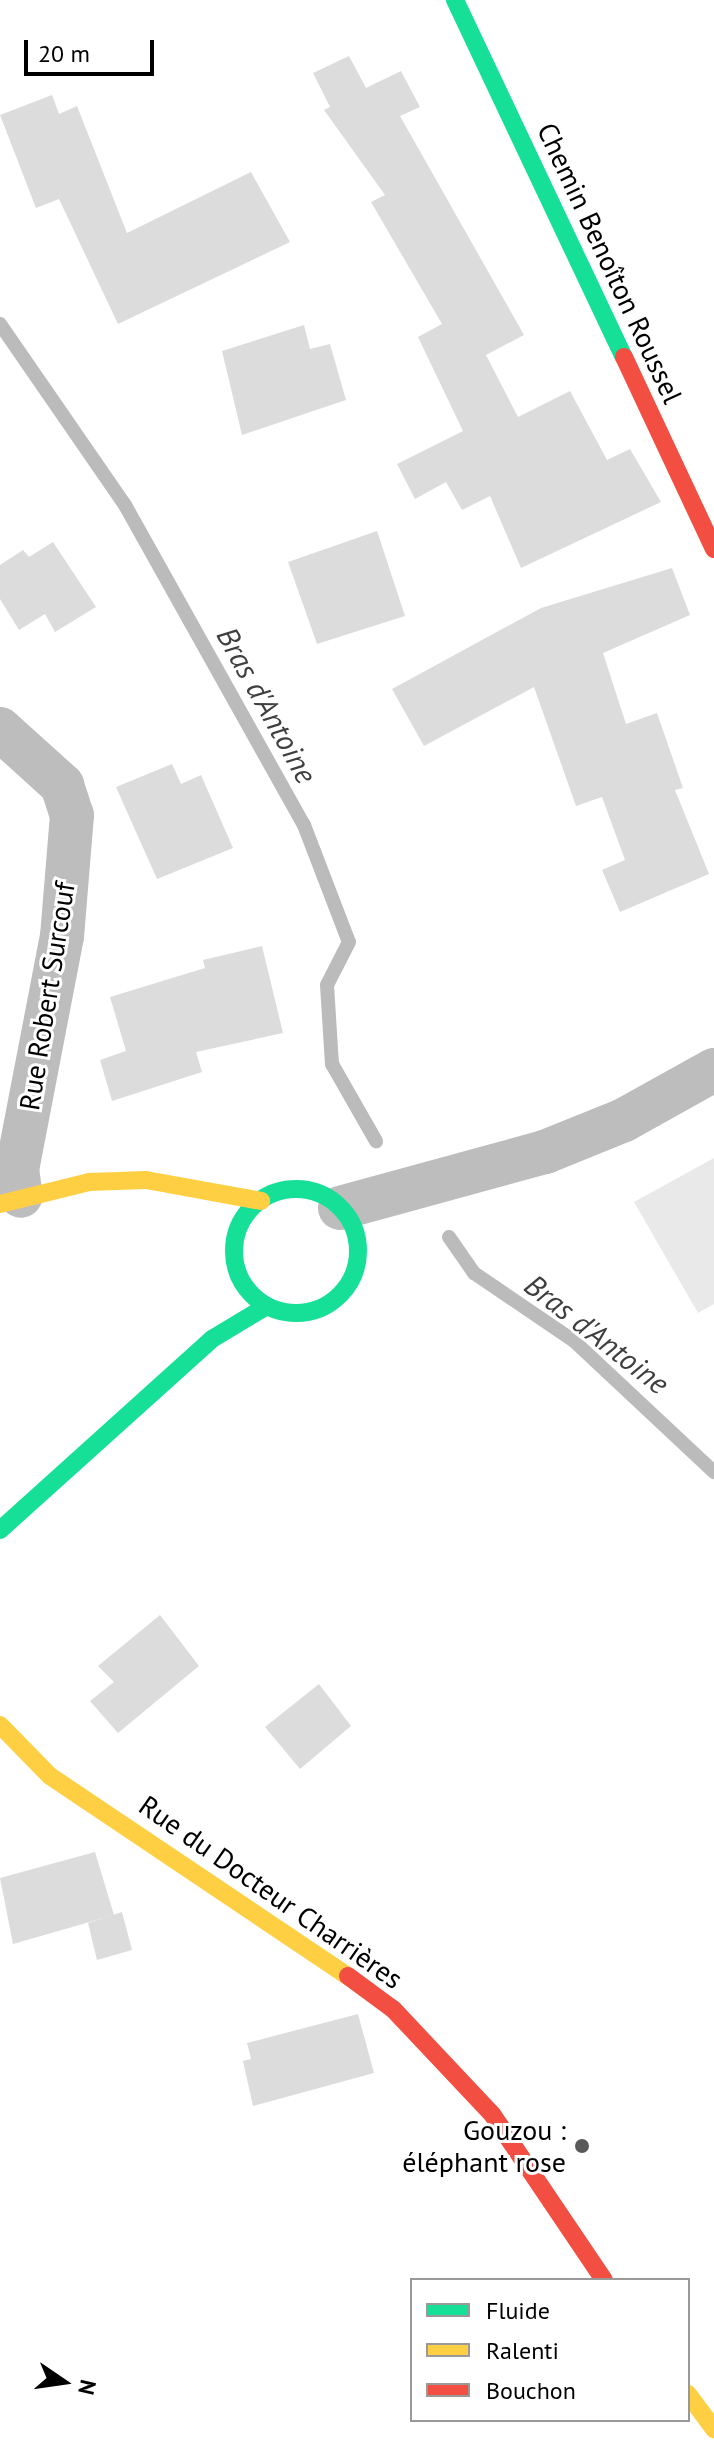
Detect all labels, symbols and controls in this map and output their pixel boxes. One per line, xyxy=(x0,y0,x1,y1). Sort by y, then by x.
scale bar xyxy=(28,24,158,74)
text: 20 m xyxy=(38,38,90,69)
street label: Chemin Benoîton Roussel xyxy=(530,118,690,408)
water label: Bras d'Antoine xyxy=(209,621,325,789)
street label: Rue Robert Surcouf xyxy=(12,879,82,1113)
water label: Bras d'Antoine xyxy=(518,1267,676,1401)
street label: Rue du Docteur Charrières xyxy=(133,1788,409,1996)
place label: Gouzou : éléphant rose xyxy=(402,2113,566,2179)
marker: Gouzou : éléphant rose xyxy=(573,2137,591,2155)
legend xyxy=(410,2278,690,2422)
text: Fluide xyxy=(486,2295,550,2326)
text: Ralenti xyxy=(486,2335,559,2366)
north arrow xyxy=(24,2342,104,2422)
text: Bouchon xyxy=(486,2375,576,2406)
text: N xyxy=(72,2377,103,2398)

